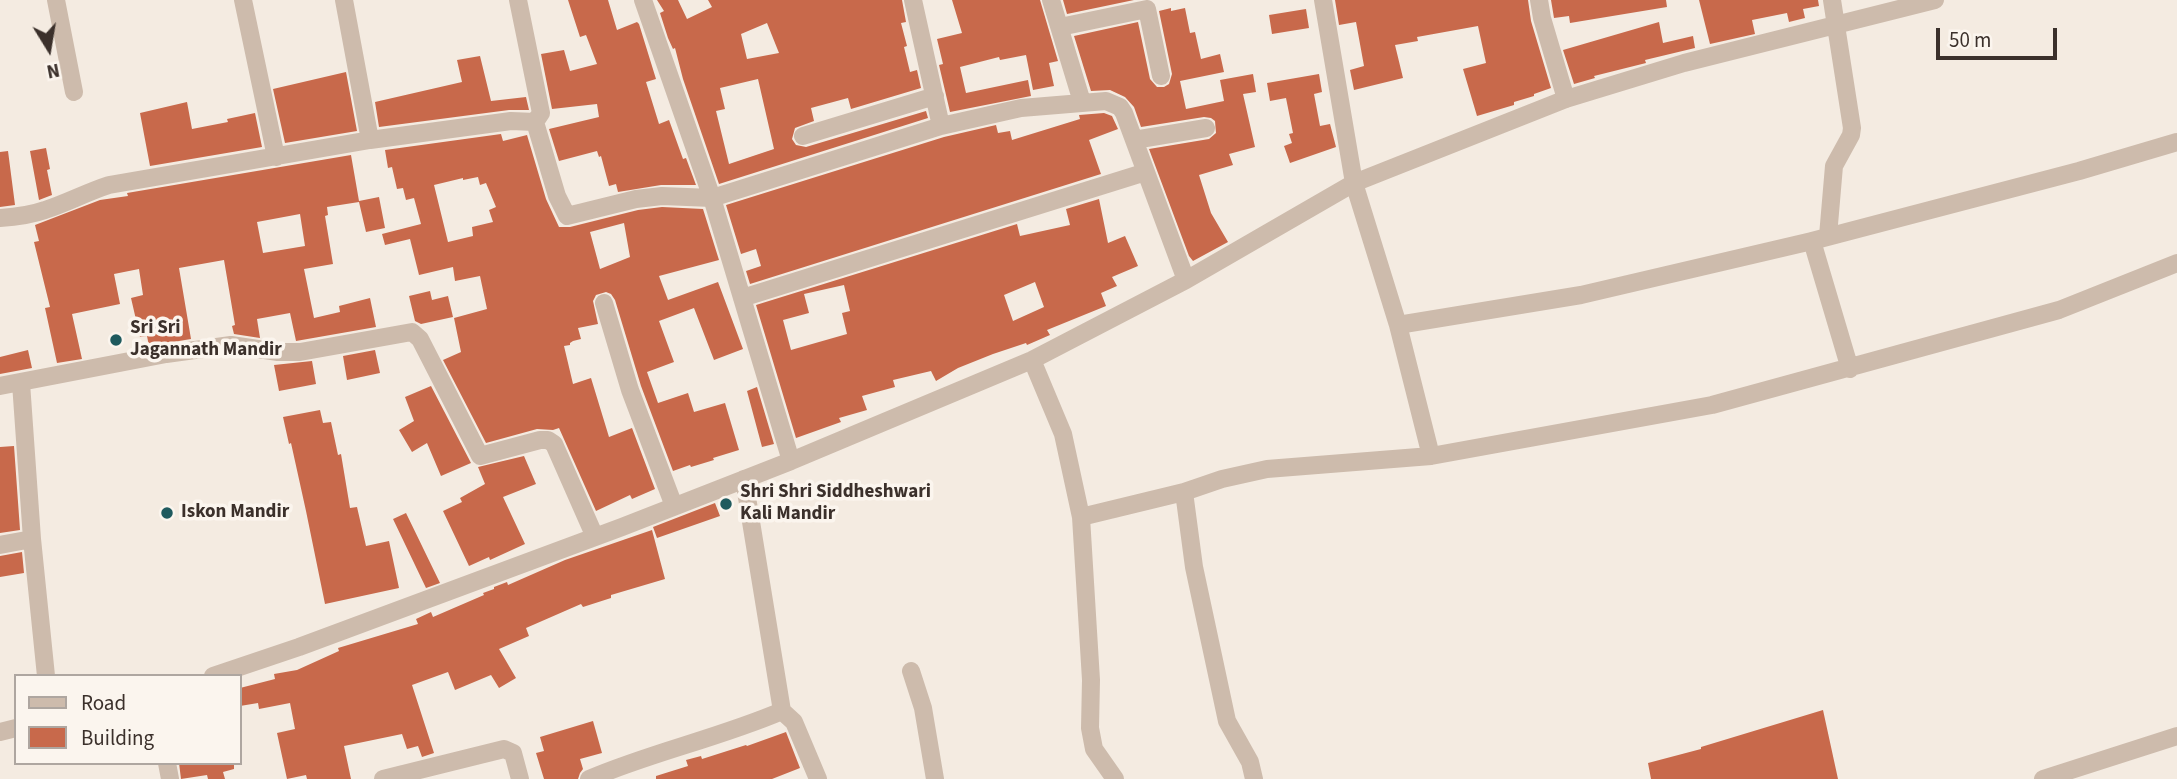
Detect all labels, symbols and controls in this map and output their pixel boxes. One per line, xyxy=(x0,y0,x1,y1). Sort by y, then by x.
north arrow xyxy=(14,14,84,84)
scale bar xyxy=(1939,14,2060,58)
text: 50 m xyxy=(1949,25,1991,55)
text: N xyxy=(44,56,62,85)
place label: Sri Sri Jagannath Mandir xyxy=(130,318,282,362)
marker: Sri Sri Jagannath Mandir xyxy=(108,332,124,348)
place label: Shri Shri Siddheshwari Kali Mandir xyxy=(740,482,931,526)
marker: Shri Shri Siddheshwari Kali Mandir xyxy=(718,496,734,512)
place label: Iskon Mandir xyxy=(181,502,289,524)
marker: Iskon Mandir xyxy=(159,505,175,521)
legend xyxy=(14,674,242,765)
text: Road xyxy=(81,688,126,718)
text: Building xyxy=(81,723,154,753)

